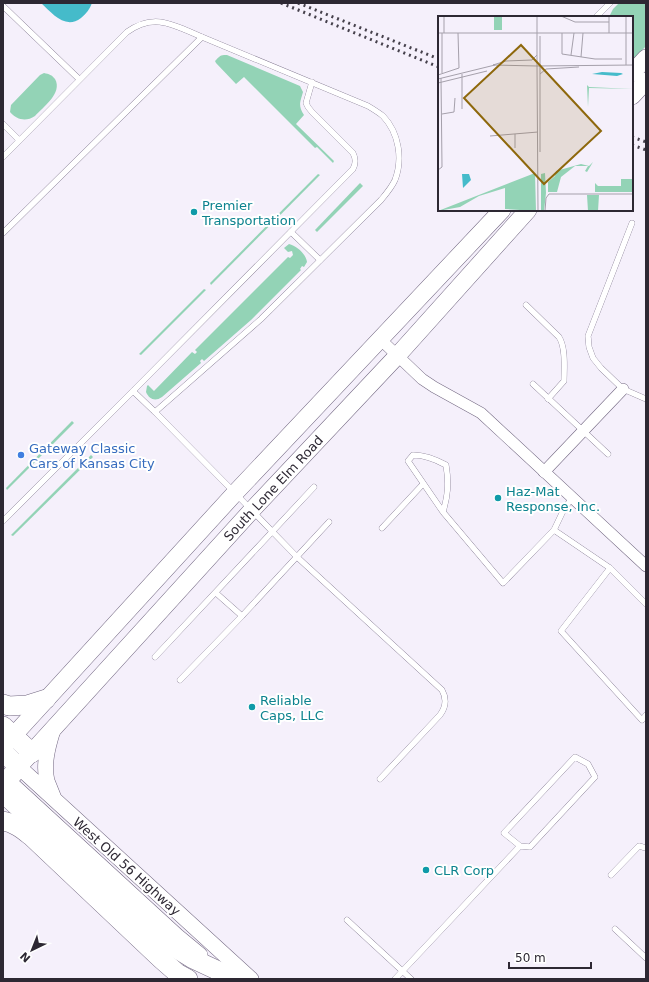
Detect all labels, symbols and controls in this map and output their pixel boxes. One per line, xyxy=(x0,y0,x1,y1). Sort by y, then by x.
inset map xyxy=(438,16,633,211)
place label: Premier Transportation xyxy=(201,198,296,228)
marker: Premier Transportation xyxy=(189,207,199,217)
street label: South Lone Elm Road xyxy=(221,433,326,544)
place label: Gateway Classic Cars of Kansas City xyxy=(29,441,155,471)
marker: Gateway Classic Cars of Kansas City xyxy=(16,450,26,460)
place label: Haz-Mat Response, Inc. xyxy=(506,484,600,514)
marker: Haz-Mat Response, Inc. xyxy=(493,493,503,503)
place label: Reliable Caps, LLC xyxy=(260,693,324,723)
marker: Reliable Caps, LLC xyxy=(247,702,257,712)
street label: West Old 56 Highway xyxy=(70,814,184,919)
place label: CLR Corp xyxy=(434,863,494,878)
marker: CLR Corp xyxy=(421,865,431,875)
north arrow xyxy=(12,930,52,970)
scale bar xyxy=(509,944,591,970)
text: N xyxy=(18,949,33,965)
text: 50 m xyxy=(515,951,546,965)

